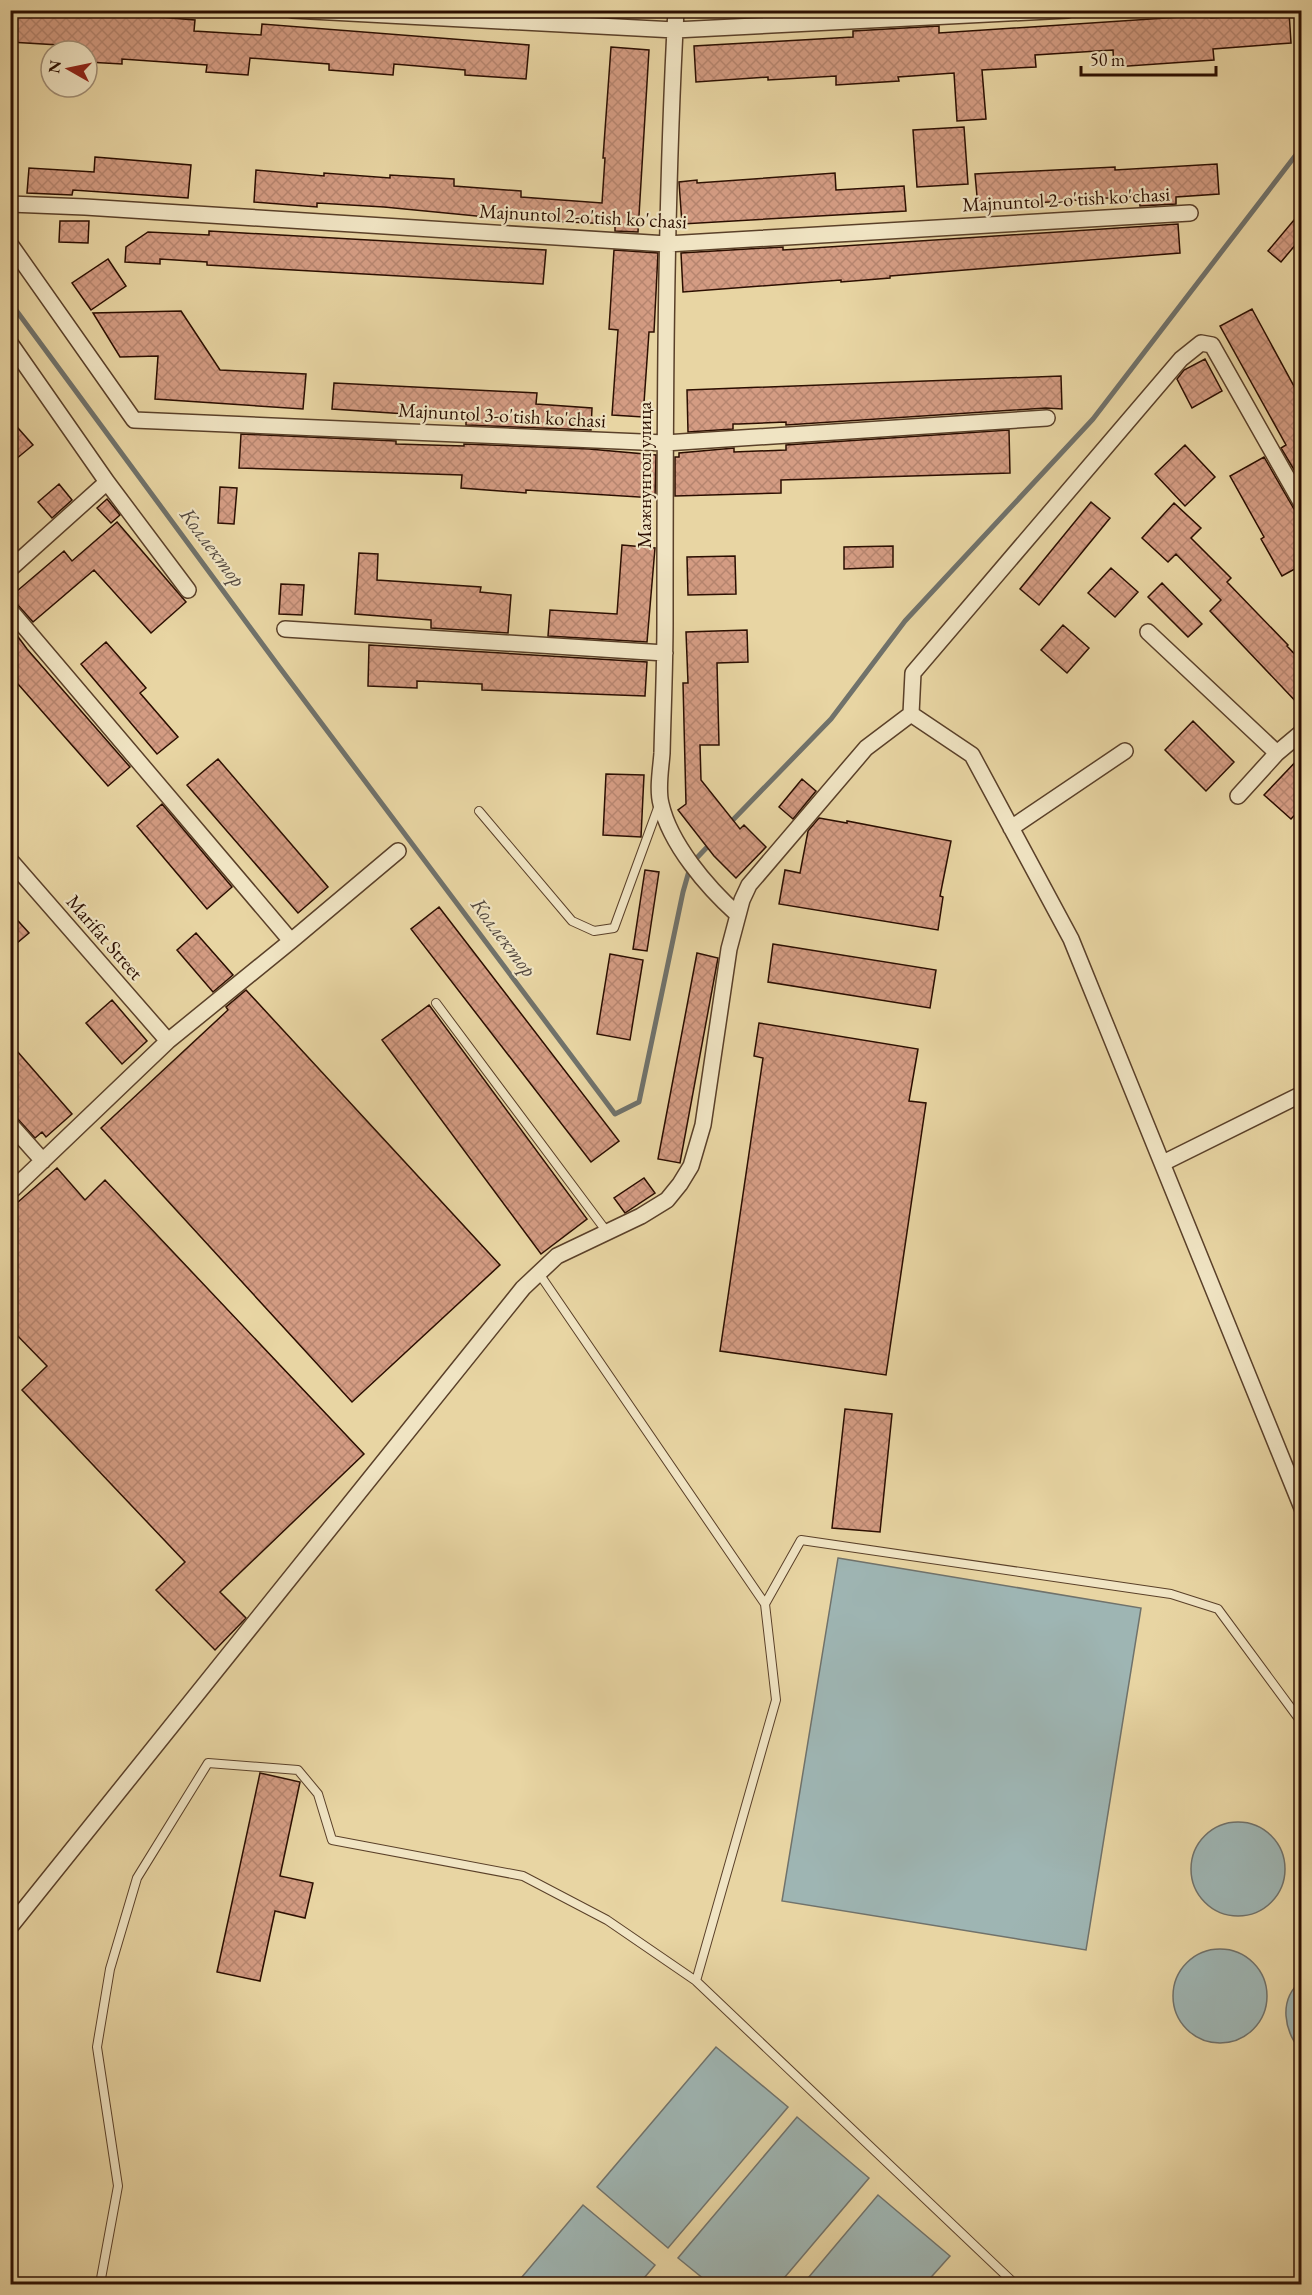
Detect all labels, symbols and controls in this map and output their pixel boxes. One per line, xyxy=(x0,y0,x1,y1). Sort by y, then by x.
north arrow xyxy=(39,39,99,99)
scale bar xyxy=(1081,39,1216,77)
text: 50 m xyxy=(1090,48,1125,71)
text: N xyxy=(43,59,66,75)
street label: Majnuntol 2-o'tish ko'chasi xyxy=(961,181,1171,217)
street label: Majnuntol 2-o'tish ko'chasi xyxy=(478,198,688,234)
street label: Majnuntol 3-o'tish ko'chasi xyxy=(397,397,607,433)
street label: Мажнунтол улица xyxy=(631,402,657,548)
water label: Коллектор xyxy=(174,501,252,593)
street label: Marifat Street xyxy=(61,889,150,986)
water label: Коллектор xyxy=(465,891,543,983)

